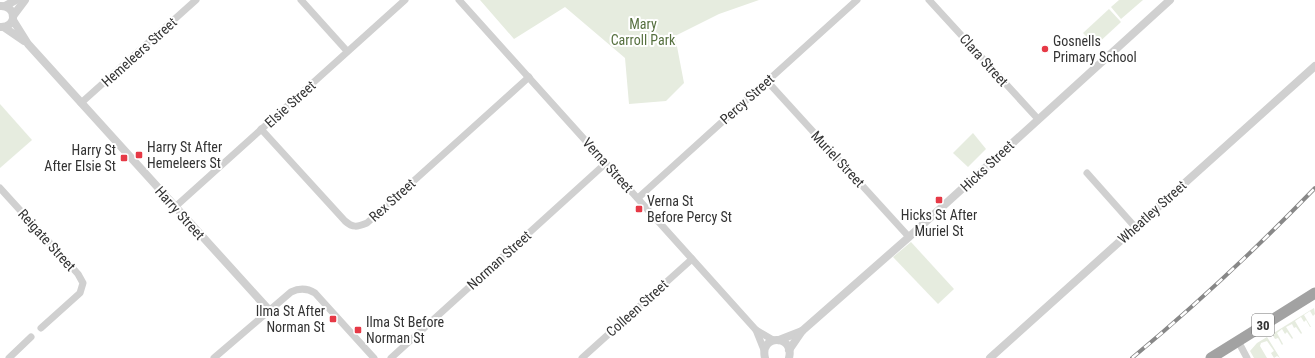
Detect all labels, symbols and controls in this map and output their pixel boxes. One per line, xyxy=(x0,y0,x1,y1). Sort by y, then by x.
street label: Hemeleers Street xyxy=(98,14,180,90)
park label: Mary Carroll Park xyxy=(611,16,676,48)
street label: Clara Street xyxy=(956,31,1012,89)
place label: Gosnells Primary School xyxy=(1053,33,1137,65)
marker: Gosnells Primary School xyxy=(1040,44,1050,54)
street label: Percy Street xyxy=(717,71,777,127)
street label: Elsie Street xyxy=(261,77,319,131)
street label: Muriel Street xyxy=(808,128,868,190)
street label: Verna Street xyxy=(579,134,637,196)
street label: Hicks Street xyxy=(957,137,1017,195)
place label: Harry St After Hemeleers St xyxy=(147,139,222,171)
place label: Harry St After Elsie St xyxy=(44,142,116,174)
marker: Harry St After Hemeleers St xyxy=(134,150,144,160)
marker: Harry St After Elsie St xyxy=(119,153,129,163)
street label: Rex Street xyxy=(366,175,418,225)
street label: Wheatley Street xyxy=(1115,177,1189,247)
street label: Harry Street xyxy=(152,183,208,243)
place label: Verna St Before Percy St xyxy=(647,193,732,225)
marker: Hicks St After Muriel St xyxy=(934,195,944,205)
marker: Verna St Before Percy St xyxy=(634,204,644,214)
street label: Reigate Street xyxy=(15,206,79,274)
place label: Hicks St After Muriel St xyxy=(901,207,977,239)
street label: Norman Street xyxy=(464,227,534,293)
street label: Colleen Street xyxy=(603,276,671,340)
place label: Ilma St After Norman St xyxy=(256,303,325,335)
marker: Ilma St After Norman St xyxy=(328,314,338,324)
place label: Ilma St Before Norman St xyxy=(366,314,445,346)
road number: 30 xyxy=(1252,314,1274,336)
marker: Ilma St Before Norman St xyxy=(353,325,363,335)

